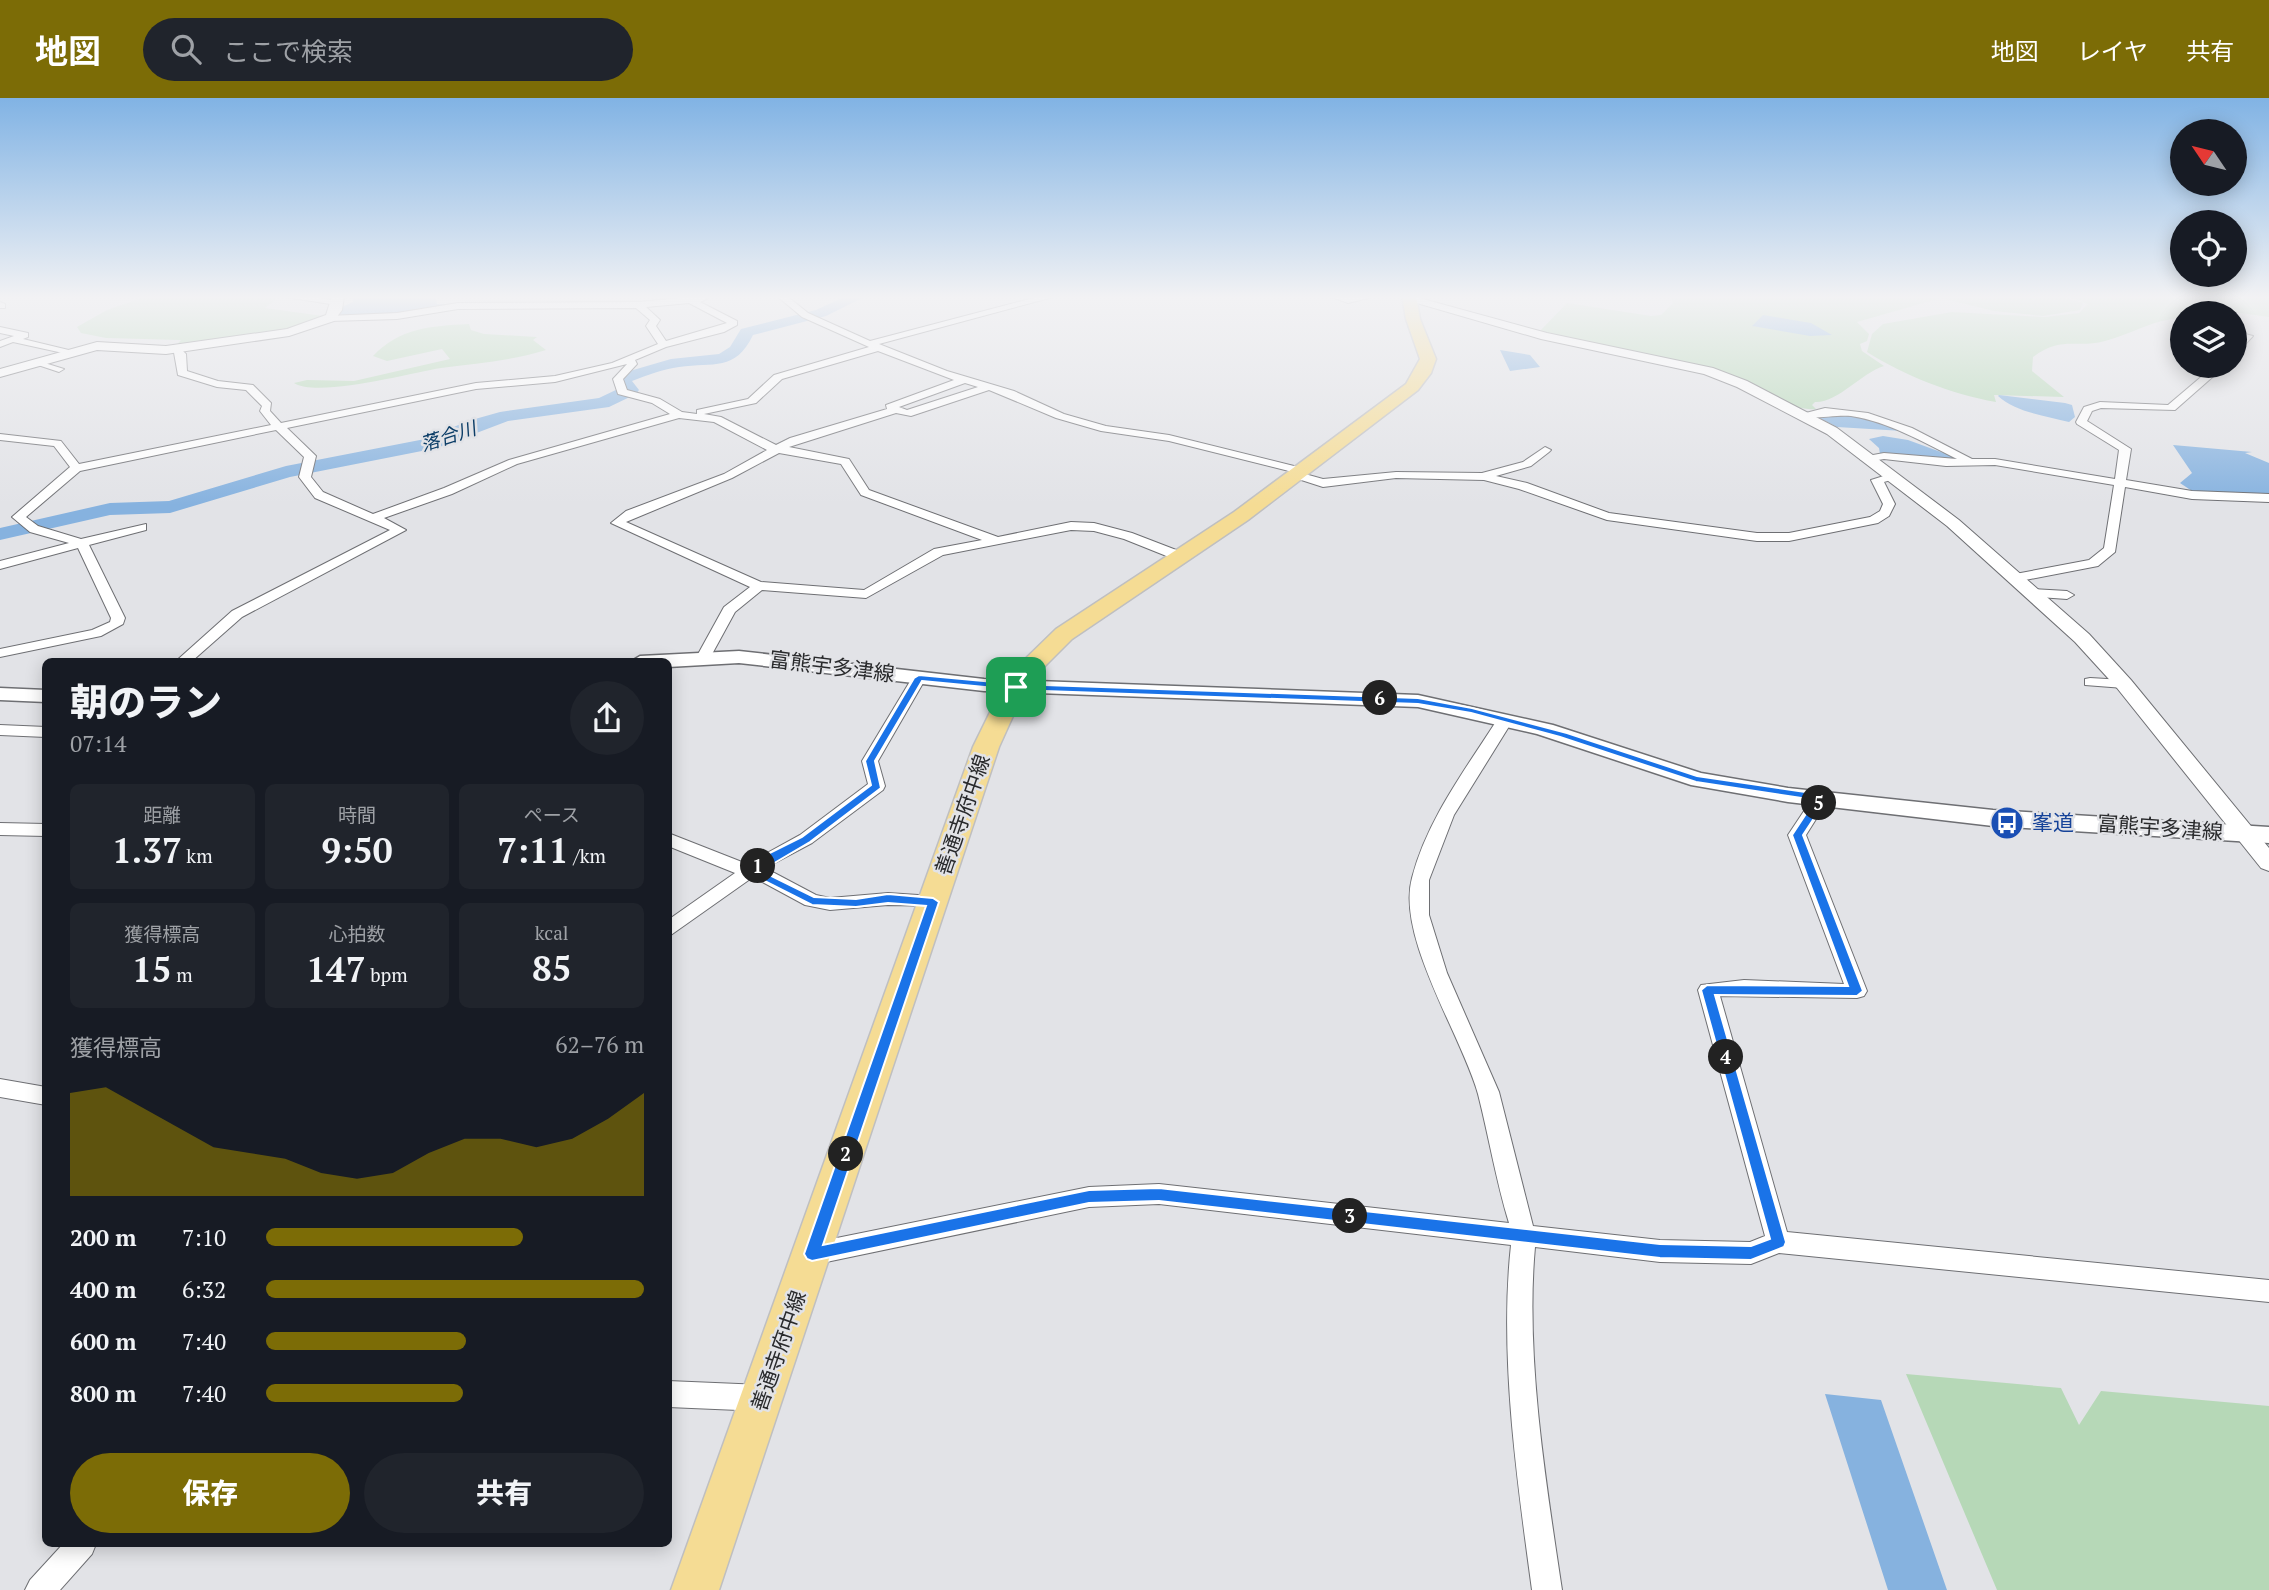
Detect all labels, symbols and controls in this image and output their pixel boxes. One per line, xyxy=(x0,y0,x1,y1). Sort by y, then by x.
search box xyxy=(143,18,633,81)
text: 地図 xyxy=(35,29,101,72)
icon: search xyxy=(167,30,205,68)
text: ここで検索 xyxy=(223,34,353,68)
text: 地図 xyxy=(1991,35,2039,67)
text: レイヤ xyxy=(2077,35,2148,67)
text: 共有 xyxy=(2186,35,2234,67)
north arrow xyxy=(2170,119,2247,196)
map controls xyxy=(2170,119,2247,378)
button: locate xyxy=(2170,210,2247,287)
button: layers xyxy=(2170,301,2247,378)
water label: 落合川 xyxy=(417,414,481,456)
street label: 富熊宇多津線 xyxy=(768,644,896,688)
pin xyxy=(986,657,1046,717)
icon: arrive xyxy=(997,668,1035,706)
text: 朝のラン xyxy=(70,677,222,727)
pin: 6 xyxy=(1362,680,1398,716)
button: share xyxy=(570,681,644,755)
text: 6 xyxy=(1374,685,1385,710)
text: 07:14 xyxy=(70,728,127,759)
street label: 善通寺府中線 xyxy=(928,751,996,879)
pin: 5 xyxy=(1801,786,1836,820)
text: 5 xyxy=(1813,790,1824,815)
text: 距離 xyxy=(143,802,181,827)
text: 時間 xyxy=(338,802,376,827)
text: ペース xyxy=(524,802,580,827)
bus stop icon: 峯道 xyxy=(1988,804,2026,842)
place label: 峯道 xyxy=(2032,808,2074,836)
street label: 富熊宇多津線 xyxy=(2096,809,2224,845)
text: 1.37 xyxy=(112,827,182,873)
text: 9:50 xyxy=(321,827,393,873)
text: 7:11 xyxy=(497,827,569,873)
text: km xyxy=(182,843,213,868)
text: /km xyxy=(569,843,606,868)
pin: 1 xyxy=(740,848,776,884)
text: 1 xyxy=(752,853,763,878)
text: kcal xyxy=(535,920,569,945)
text: 獲得標高 xyxy=(124,921,200,946)
text: 心拍数 xyxy=(328,921,386,946)
text: 85 xyxy=(532,945,571,991)
text: 15 xyxy=(132,946,172,992)
text: 147 xyxy=(306,946,366,992)
text: m xyxy=(172,962,193,987)
text: bpm xyxy=(366,962,408,987)
text: 62–76 m xyxy=(555,1029,644,1060)
text: 獲得標高 xyxy=(70,1032,162,1063)
pin: 4 xyxy=(1708,1040,1744,1074)
text: 4 xyxy=(1720,1044,1731,1069)
pin: 2 xyxy=(828,1136,864,1172)
text: 2 xyxy=(840,1141,851,1166)
pin: 3 xyxy=(1332,1198,1368,1234)
text: 3 xyxy=(1344,1203,1355,1228)
text: 200 m xyxy=(70,1222,136,1253)
text: 7:10 xyxy=(182,1222,226,1253)
text: 400 m xyxy=(70,1274,136,1305)
text: 6:32 xyxy=(182,1274,226,1305)
street label: 善通寺府中線 xyxy=(744,1287,812,1415)
text: 600 m xyxy=(70,1326,136,1357)
text: 7:40 xyxy=(182,1326,226,1357)
text: 800 m xyxy=(70,1378,136,1409)
text: 7:40 xyxy=(182,1378,226,1409)
button: 保存 xyxy=(70,1453,350,1533)
button: 共有 xyxy=(364,1453,644,1533)

